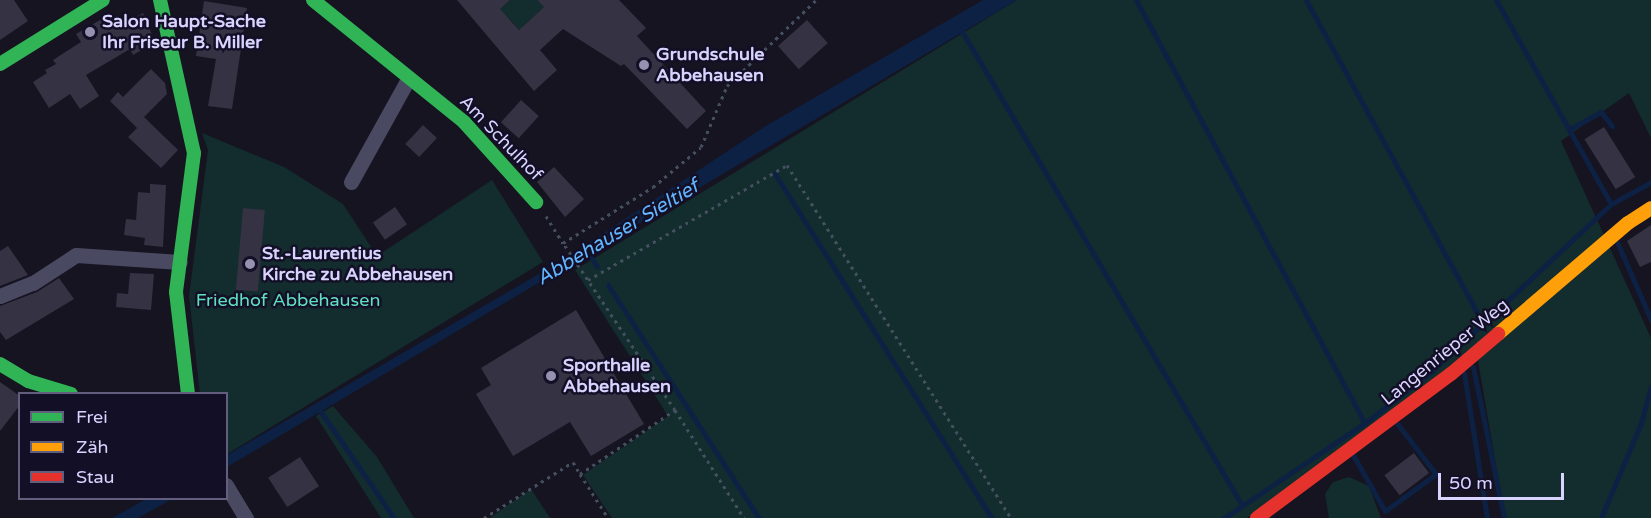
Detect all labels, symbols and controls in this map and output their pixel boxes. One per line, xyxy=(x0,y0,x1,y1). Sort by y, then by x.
place label: Salon Haupt-Sache Ihr Friseur B. Miller xyxy=(102,11,266,54)
marker: Salon Haupt-Sache Ihr Friseur B. Miller xyxy=(83,25,97,39)
place label: Grundschule Abbehausen xyxy=(656,44,765,86)
marker: Grundschule Abbehausen xyxy=(637,58,651,72)
street label: Am Schulhof xyxy=(455,91,547,185)
water label: Abbehauser Sieltief xyxy=(532,175,704,291)
place label: St.-Laurentius Kirche zu Abbehausen xyxy=(262,243,453,286)
marker: St.-Laurentius Kirche zu Abbehausen xyxy=(243,257,257,271)
park label: Friedhof Abbehausen xyxy=(196,289,380,311)
street label: Langenrieper Weg xyxy=(1377,294,1513,410)
place label: Sporthalle Abbehausen xyxy=(563,355,671,398)
marker: Sporthalle Abbehausen xyxy=(544,369,558,383)
legend xyxy=(18,392,228,500)
text: Frei xyxy=(76,406,108,428)
text: Zäh xyxy=(76,436,109,458)
scale bar xyxy=(1441,461,1567,499)
text: Stau xyxy=(76,466,115,488)
text: 50 m xyxy=(1449,472,1493,494)

